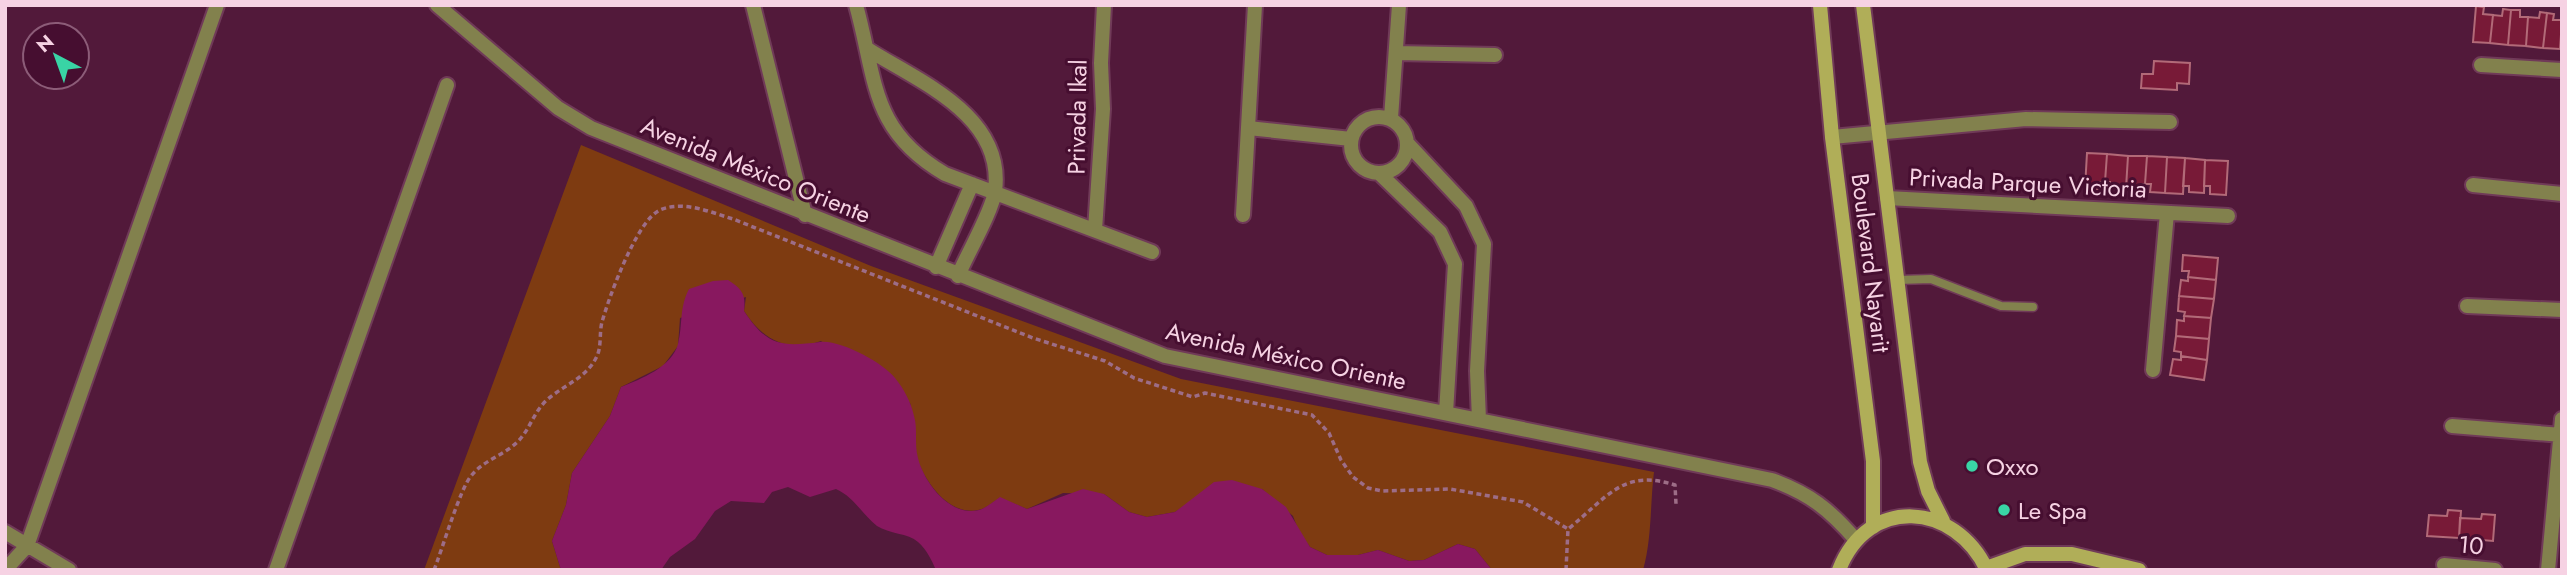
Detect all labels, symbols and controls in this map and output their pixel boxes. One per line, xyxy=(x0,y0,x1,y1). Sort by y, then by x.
north arrow xyxy=(21,21,91,91)
text: N xyxy=(31,28,60,59)
street label: Privada Ikal xyxy=(1058,59,1096,175)
street label: Avenida México Oriente xyxy=(636,108,876,232)
street label: Privada Parque Victoria xyxy=(1908,159,2148,207)
street label: Boulevard Nayarit xyxy=(1843,171,1899,355)
street label: Avenida México Oriente xyxy=(1163,313,1409,399)
place label: Oxxo xyxy=(1986,449,2039,484)
marker: Oxxo xyxy=(1964,458,1980,474)
place label: Le Spa xyxy=(2018,493,2087,528)
marker: Le Spa xyxy=(1996,502,2012,518)
street label: 10 xyxy=(2457,526,2485,564)

